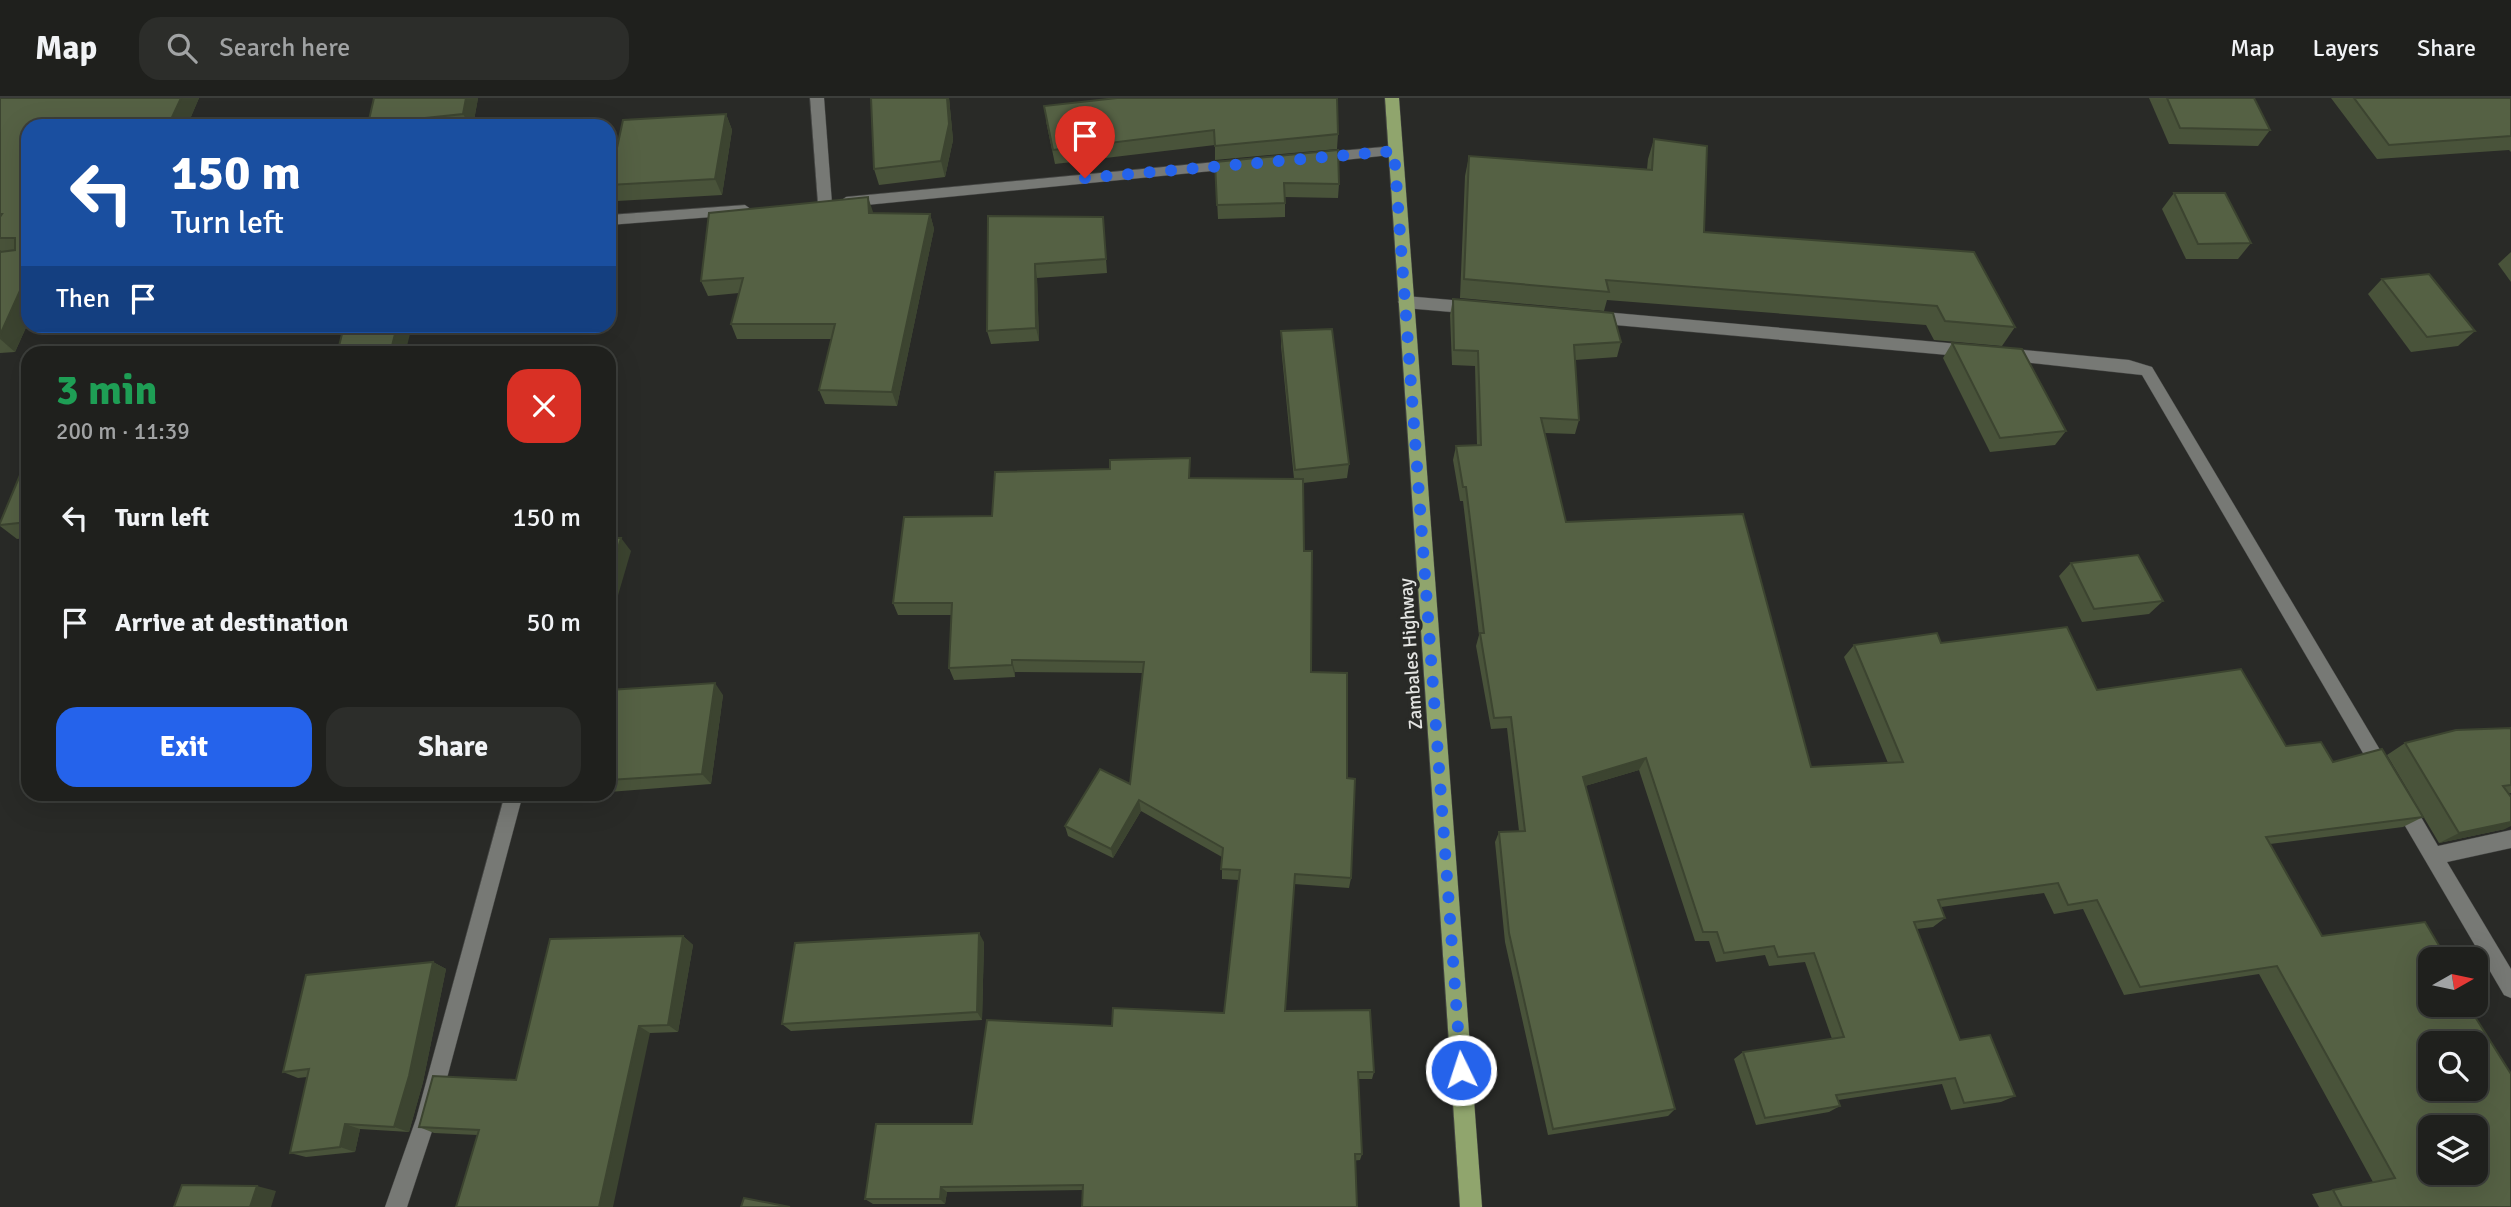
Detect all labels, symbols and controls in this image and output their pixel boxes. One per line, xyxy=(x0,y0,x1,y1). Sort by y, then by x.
search box xyxy=(139,17,629,80)
text: Map xyxy=(35,28,97,69)
icon: search xyxy=(163,29,201,67)
text: Search here xyxy=(219,32,350,64)
text: Map xyxy=(2230,33,2275,63)
text: Layers xyxy=(2313,33,2379,63)
text: Share xyxy=(2417,33,2476,63)
pin xyxy=(1055,106,1115,178)
icon: arrive xyxy=(1066,117,1104,155)
text: 150 m xyxy=(171,143,301,203)
icon: left xyxy=(56,147,147,238)
text: Turn left xyxy=(171,203,284,242)
icon: arrive xyxy=(124,280,162,318)
text: Then xyxy=(56,283,110,315)
text: 3 min xyxy=(56,365,157,416)
button: close xyxy=(507,369,581,443)
text: 200 m · 11:39 xyxy=(56,417,190,446)
icon: left xyxy=(56,499,94,537)
text: Turn left xyxy=(115,502,209,534)
text: 150 m xyxy=(512,502,581,534)
street label: Zambales Highway xyxy=(1394,577,1428,731)
icon: arrive xyxy=(56,604,94,642)
text: Arrive at destination xyxy=(115,607,348,639)
text: 50 m xyxy=(526,607,581,639)
button: Exit xyxy=(56,707,312,787)
button: Share xyxy=(326,707,581,787)
north arrow xyxy=(2418,947,2488,1017)
map controls xyxy=(2418,947,2488,1185)
button: search xyxy=(2418,1031,2488,1101)
position arrow xyxy=(1424,1033,1498,1107)
button: layers xyxy=(2418,1115,2488,1185)

